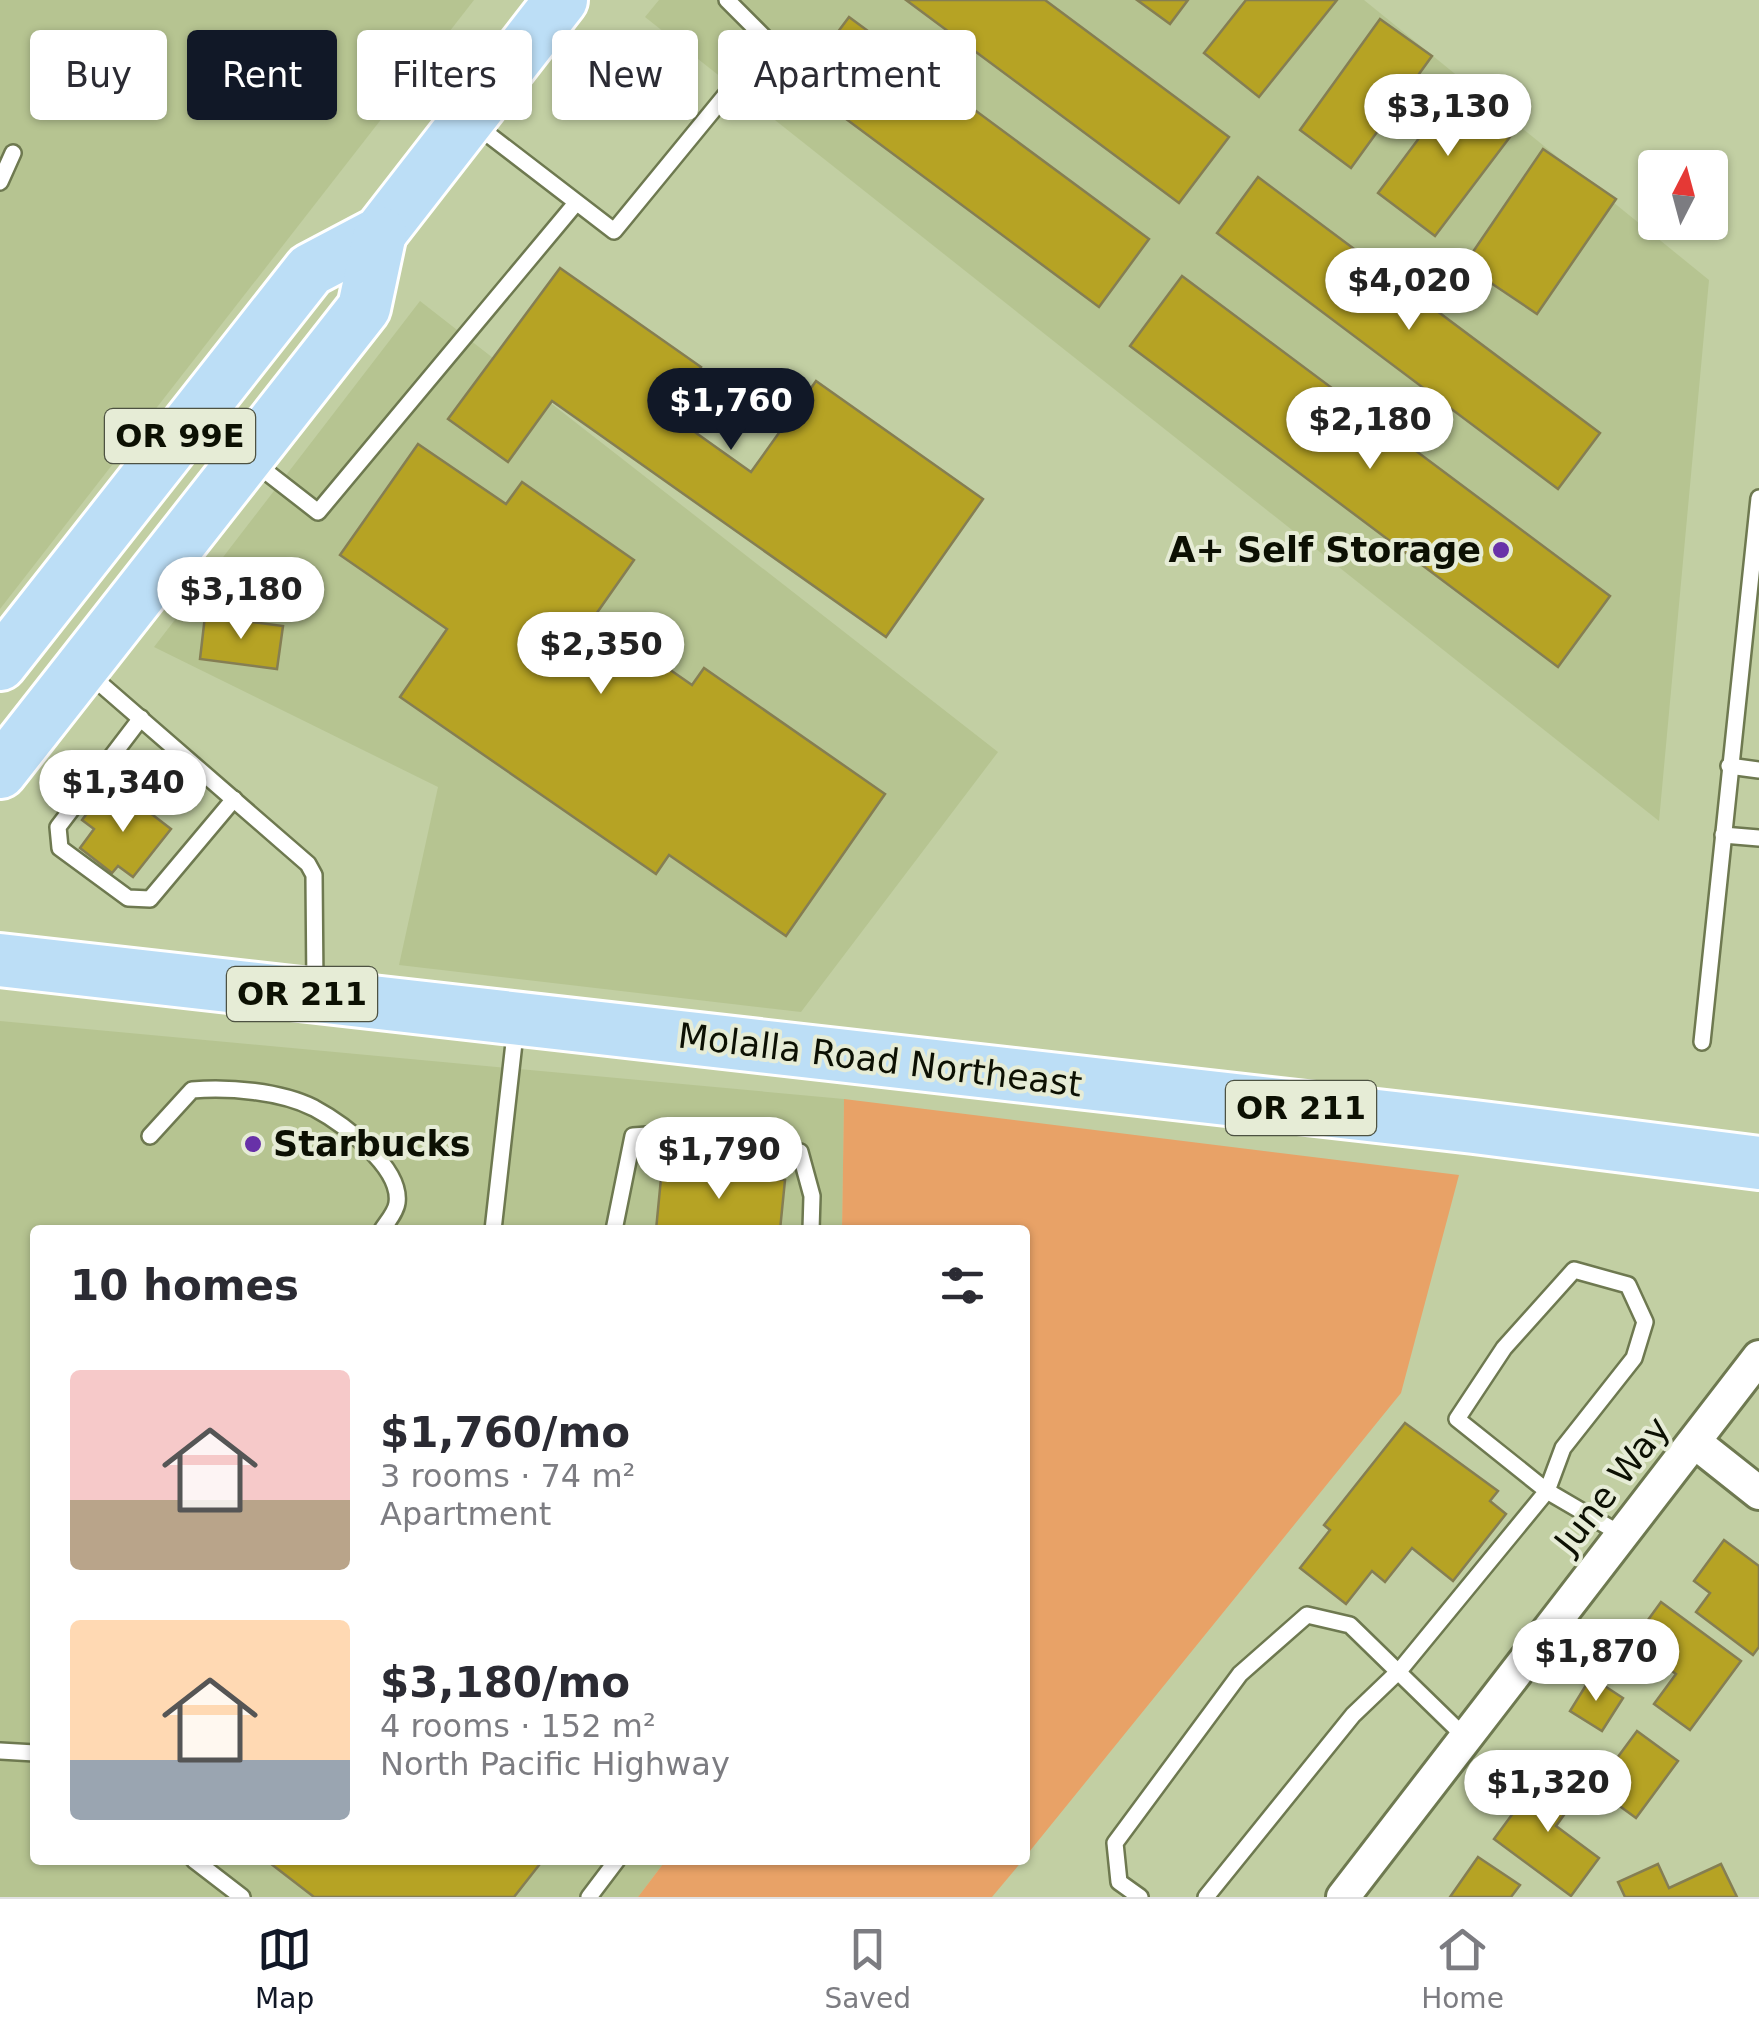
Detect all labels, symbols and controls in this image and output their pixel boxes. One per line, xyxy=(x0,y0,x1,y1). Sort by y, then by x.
chip: Buy xyxy=(30,30,167,120)
chip: Rent xyxy=(187,30,337,120)
chip: Filters xyxy=(357,30,532,120)
chip: New xyxy=(552,30,698,120)
chip: Apartment xyxy=(718,30,976,120)
pin: $3,130 xyxy=(1367,74,1529,159)
text: $3,130 xyxy=(1386,87,1510,125)
north arrow xyxy=(1638,150,1728,240)
map controls xyxy=(1638,150,1728,240)
pin: $4,020 xyxy=(1328,248,1490,333)
text: $4,020 xyxy=(1347,261,1471,299)
pin: $1,760 xyxy=(650,368,812,453)
text: $1,760 xyxy=(669,381,793,419)
pin: $2,180 xyxy=(1289,387,1451,472)
text: $2,180 xyxy=(1308,400,1432,438)
road number: OR 99E xyxy=(105,409,255,463)
place label: A+ Self Storage xyxy=(1168,530,1481,570)
marker: A+ Self Storage xyxy=(1490,539,1512,561)
pin: $3,180 xyxy=(160,557,322,642)
text: $3,180 xyxy=(179,570,303,608)
pin: $2,350 xyxy=(520,612,682,697)
text: $2,350 xyxy=(539,625,663,663)
pin: $1,340 xyxy=(42,750,204,835)
text: $1,340 xyxy=(61,763,185,801)
road number: OR 211 xyxy=(227,967,377,1021)
street label: Molalla Road Northeast xyxy=(676,1015,1084,1105)
road number: OR 211 xyxy=(1226,1081,1376,1135)
pin: $1,790 xyxy=(638,1117,800,1202)
place label: Starbucks xyxy=(273,1124,471,1164)
text: $1,790 xyxy=(657,1130,781,1168)
marker: Starbucks xyxy=(242,1133,264,1155)
icon: filters xyxy=(935,1258,990,1313)
text: 10 homes xyxy=(70,1261,299,1310)
text: $1,760/mo xyxy=(380,1408,630,1457)
street label: June Way xyxy=(1545,1409,1678,1563)
icon: home xyxy=(150,1410,270,1530)
text: 3 rooms · 74 m² xyxy=(380,1457,635,1495)
text: Apartment xyxy=(380,1495,551,1533)
pin: $1,870 xyxy=(1515,1619,1677,1704)
text: $1,870 xyxy=(1534,1632,1658,1670)
text: $3,180/mo xyxy=(380,1658,630,1707)
icon: home xyxy=(150,1660,270,1780)
text: 4 rooms · 152 m² xyxy=(380,1707,656,1745)
text: North Pacific Highway xyxy=(380,1745,730,1783)
pin: $1,320 xyxy=(1467,1750,1629,1835)
text: $1,320 xyxy=(1486,1763,1610,1801)
tab: Map xyxy=(255,1922,314,2015)
tab: Saved xyxy=(824,1922,911,2015)
tab: Home xyxy=(1421,1922,1504,2015)

